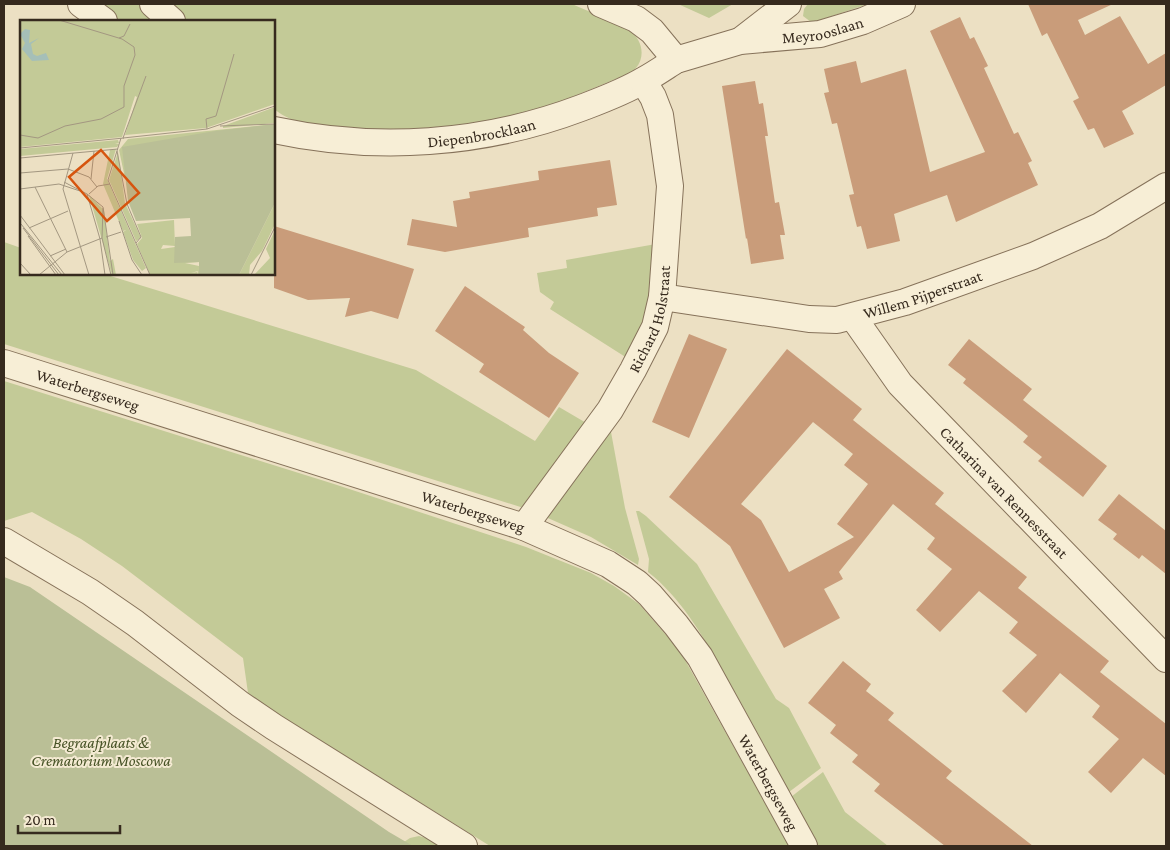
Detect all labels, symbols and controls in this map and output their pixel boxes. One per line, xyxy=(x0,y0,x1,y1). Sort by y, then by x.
street label: Meyrooslaan xyxy=(781,13,866,46)
inset map xyxy=(20,20,275,275)
street label: Diepenbrocklaan xyxy=(427,115,538,150)
street label: Richard Holstraat xyxy=(625,264,673,375)
street label: Willem Pijperstraat xyxy=(861,266,985,321)
street label: Waterbergseweg xyxy=(34,365,142,415)
street label: Catharina van Rennesstraat xyxy=(937,423,1072,562)
street label: Waterbergseweg xyxy=(420,487,527,536)
street label: Waterbergseweg xyxy=(736,731,802,834)
park label: Begraafplaats & Crematorium Moscowa xyxy=(31,734,171,769)
scale bar xyxy=(18,802,120,834)
text: 20 m xyxy=(25,812,56,828)

